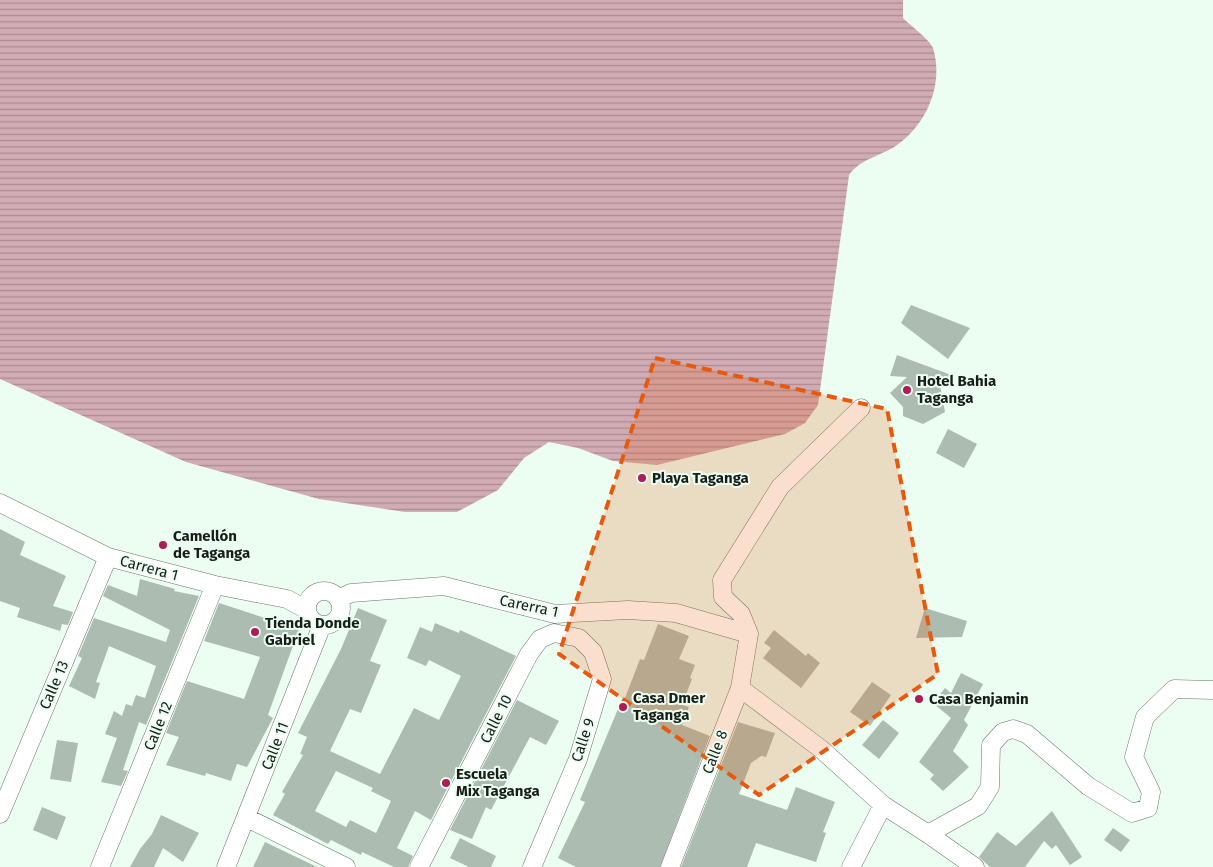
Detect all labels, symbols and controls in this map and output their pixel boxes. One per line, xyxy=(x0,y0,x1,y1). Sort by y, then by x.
place label: Hotel Bahia Taganga xyxy=(917,372,996,407)
marker: Hotel Bahia Taganga xyxy=(901,384,913,396)
place label: Playa Taganga xyxy=(652,469,749,487)
marker: Playa Taganga xyxy=(636,472,648,484)
place label: Camellón de Taganga xyxy=(173,527,250,562)
marker: Camellón de Taganga xyxy=(157,539,169,551)
street label: Carrera 1 xyxy=(118,552,180,584)
street label: Carerra 1 xyxy=(498,591,560,621)
place label: Tienda Donde Gabriel xyxy=(265,614,360,649)
marker: Tienda Donde Gabriel xyxy=(249,626,261,638)
street label: Calle 13 xyxy=(36,658,72,712)
place label: Casa Dmer Taganga xyxy=(633,689,706,724)
place label: Casa Benjamin xyxy=(929,690,1029,708)
street label: Calle 10 xyxy=(476,692,516,746)
marker: Casa Benjamin xyxy=(913,693,925,705)
street label: Calle 12 xyxy=(140,699,176,753)
marker: Casa Dmer Taganga xyxy=(617,701,629,713)
street label: Calle 9 xyxy=(567,716,599,764)
street label: Calle 11 xyxy=(258,719,292,773)
street label: Calle 8 xyxy=(698,728,732,776)
place label: Escuela Mix Taganga xyxy=(456,765,540,800)
marker: Escuela Mix Taganga xyxy=(440,777,452,789)

